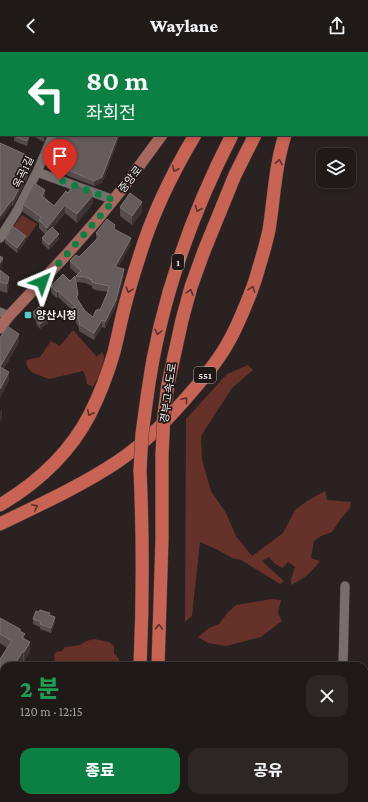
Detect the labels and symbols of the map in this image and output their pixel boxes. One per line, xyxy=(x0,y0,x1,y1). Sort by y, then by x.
pin xyxy=(43,139,77,180)
street label: 옥곡1길 xyxy=(10,154,36,190)
one-way arrow xyxy=(274,159,282,166)
street label: 중앙로 xyxy=(116,163,144,195)
one-way arrow xyxy=(173,165,180,172)
one-way arrow xyxy=(195,205,203,212)
road number: 1 xyxy=(172,254,184,270)
position arrow xyxy=(21,261,63,303)
one-way arrow xyxy=(125,286,134,293)
one-way arrow xyxy=(247,286,255,293)
one-way arrow xyxy=(185,289,194,296)
place label: 양산시청 xyxy=(36,309,76,321)
marker: 양산시청 xyxy=(23,310,33,320)
one-way arrow xyxy=(155,329,163,335)
street label: 경부고속도로 xyxy=(158,362,178,424)
road number: 551 xyxy=(194,367,216,383)
one-way arrow xyxy=(181,397,188,404)
one-way arrow xyxy=(87,409,94,417)
one-way arrow xyxy=(31,504,38,512)
one-way arrow xyxy=(155,624,164,630)

